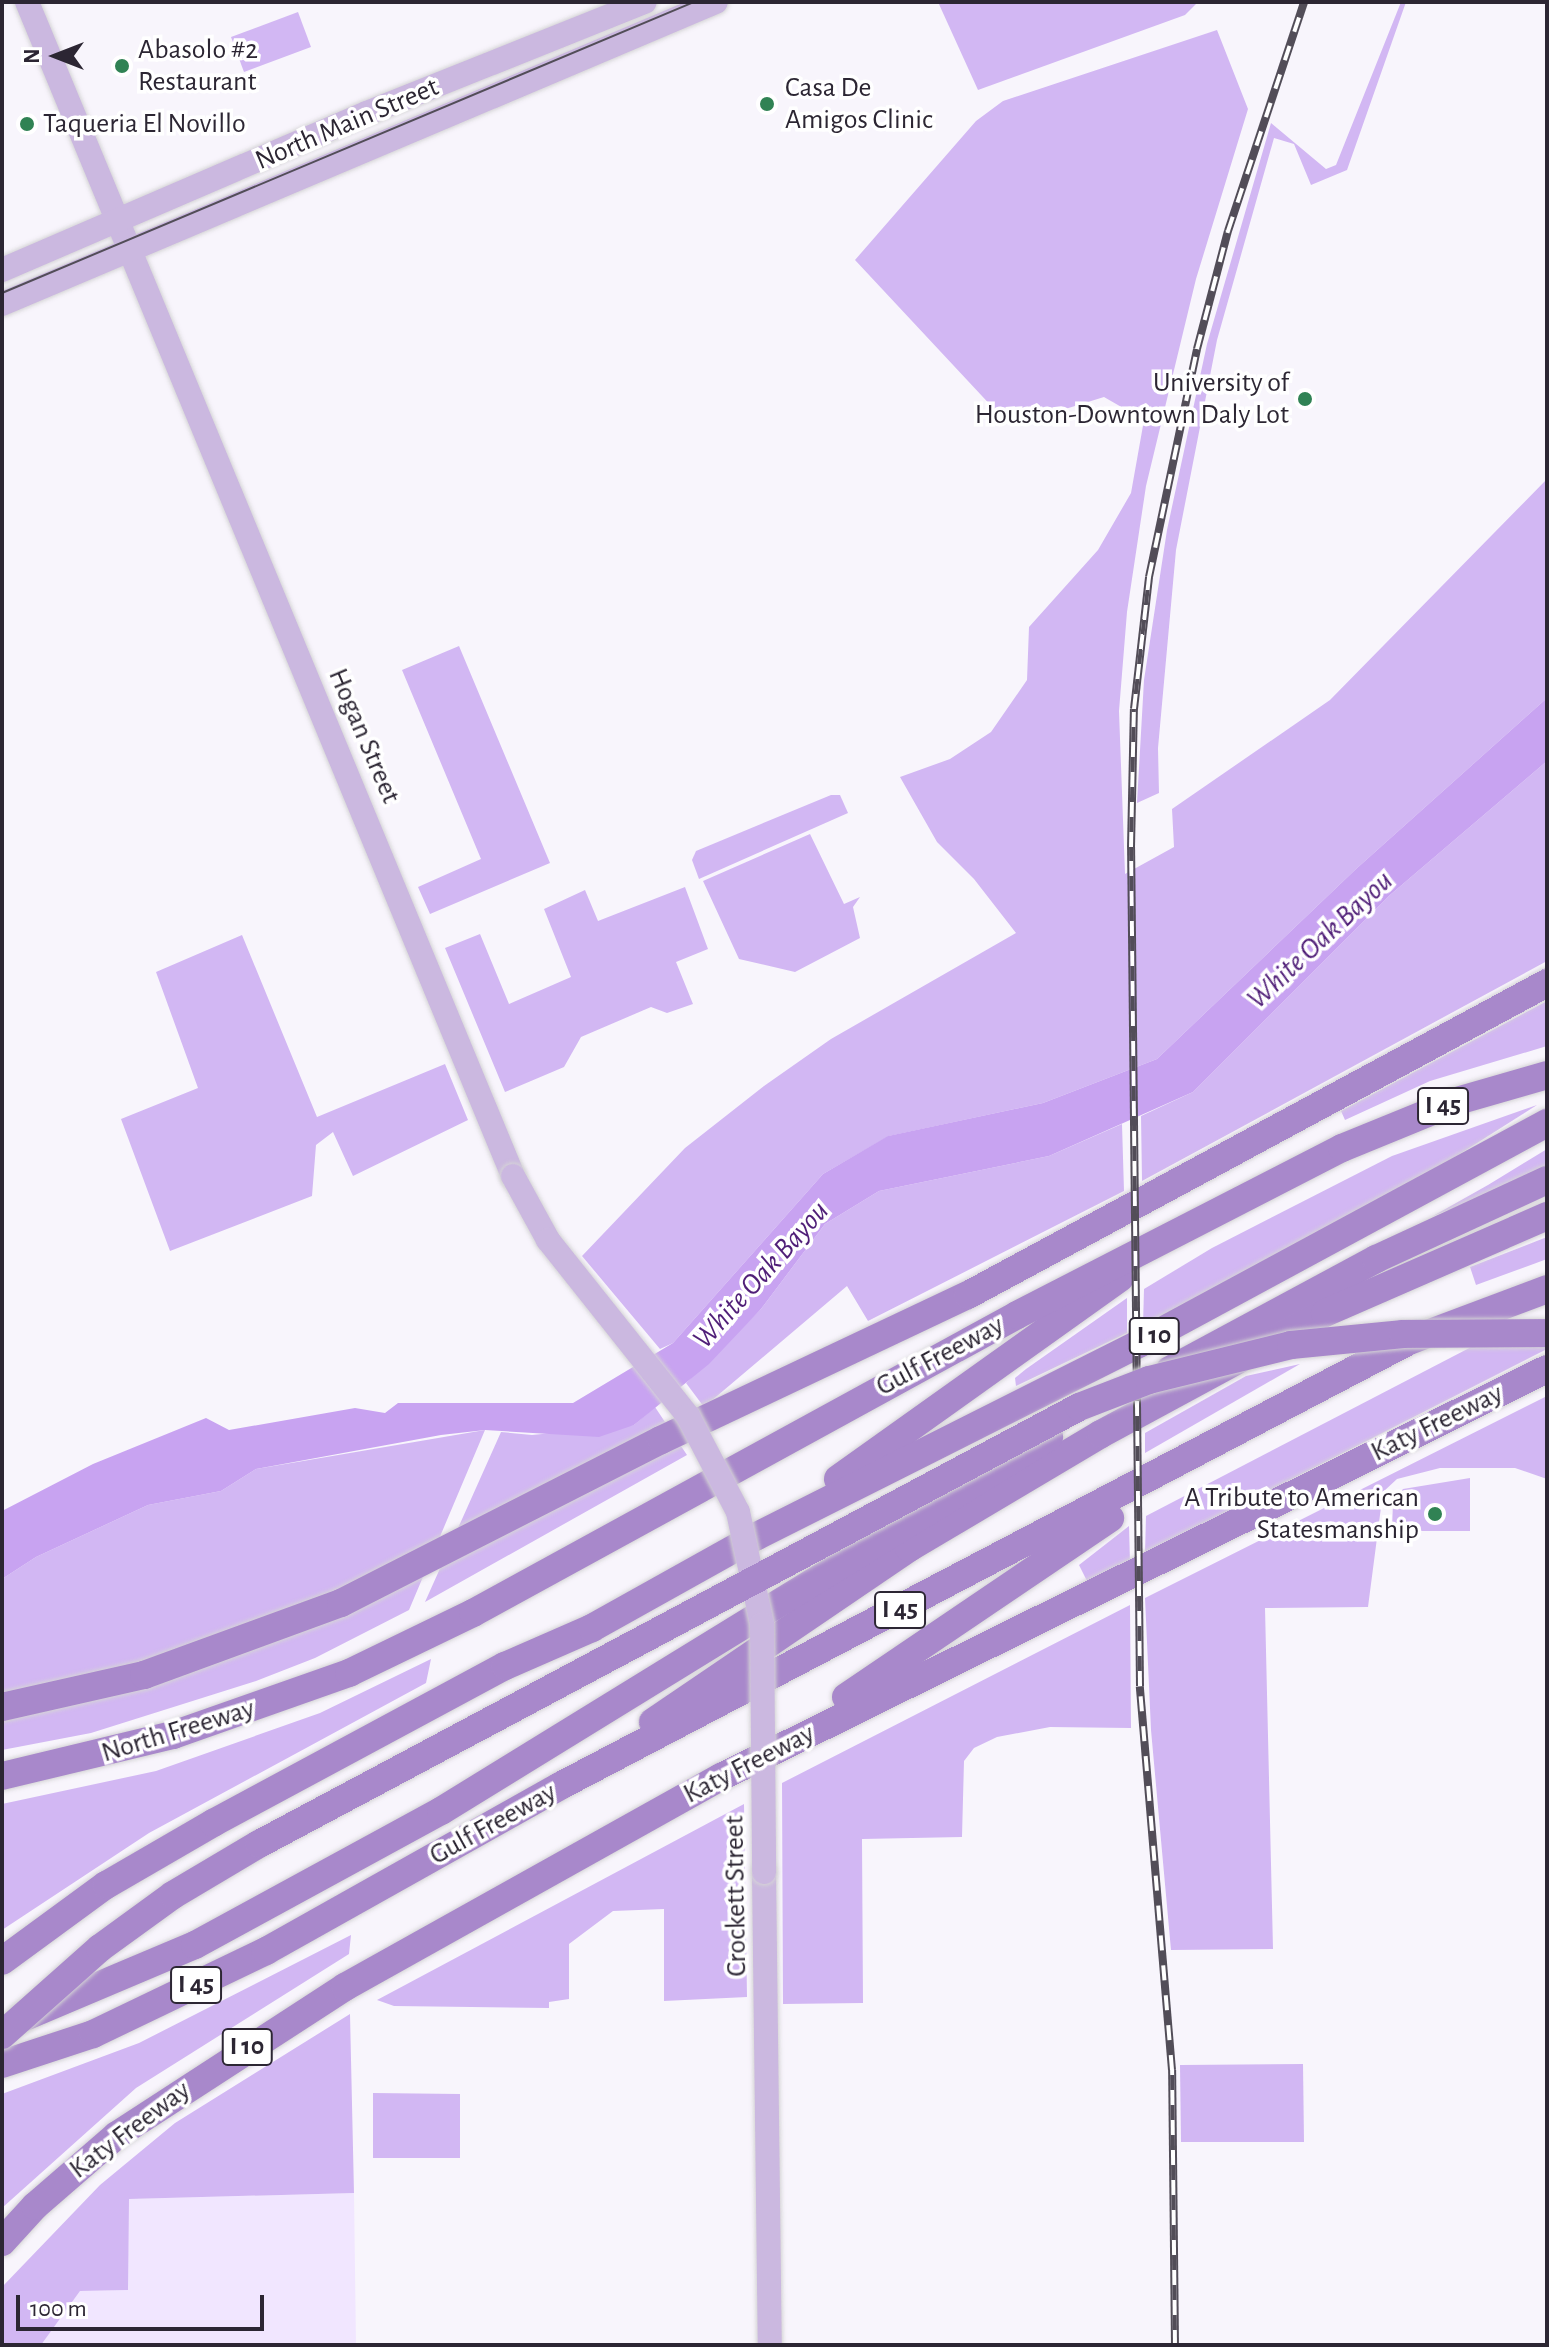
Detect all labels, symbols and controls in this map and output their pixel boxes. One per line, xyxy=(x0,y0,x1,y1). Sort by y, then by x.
north arrow xyxy=(16,16,96,96)
place label: Abasolo #2 Restaurant xyxy=(138,33,258,99)
text: N xyxy=(21,48,43,64)
marker: Abasolo #2 Restaurant xyxy=(113,57,131,75)
street label: North Main Street xyxy=(250,70,444,178)
place label: Casa De Amigos Clinic xyxy=(785,71,933,137)
marker: Casa De Amigos Clinic xyxy=(756,93,778,115)
place label: Taqueria El Novillo xyxy=(43,107,246,141)
marker: Taqueria El Novillo xyxy=(18,115,36,133)
place label: University of Houston-Downtown Daly Lot xyxy=(975,366,1289,432)
marker: University of Houston-Downtown Daly Lot xyxy=(1296,390,1314,408)
street label: Hogan Street xyxy=(321,664,407,808)
water label: White Oak Bayou xyxy=(1239,863,1401,1017)
road number: I 45 xyxy=(1417,1084,1469,1128)
water label: White Oak Bayou xyxy=(685,1194,837,1356)
street label: Gulf Freeway xyxy=(871,1308,1009,1404)
road number: I 10 xyxy=(1128,1314,1180,1358)
street label: Katy Freeway xyxy=(1366,1377,1508,1469)
place label: A Tribute to American Statesmanship xyxy=(1184,1481,1419,1547)
marker: A Tribute to American Statesmanship xyxy=(1426,1505,1444,1523)
road number: I 45 xyxy=(874,1588,926,1632)
street label: North Freeway xyxy=(97,1692,259,1770)
street label: Katy Freeway xyxy=(678,1717,820,1811)
street label: Gulf Freeway xyxy=(424,1776,562,1872)
street label: Crockett Street xyxy=(718,1815,754,1977)
road number: I 45 xyxy=(170,1963,222,2007)
road number: I 10 xyxy=(221,2025,273,2069)
street label: Katy Freeway xyxy=(63,2074,197,2186)
scale bar xyxy=(20,2279,268,2329)
text: 100 m xyxy=(30,2297,87,2321)

